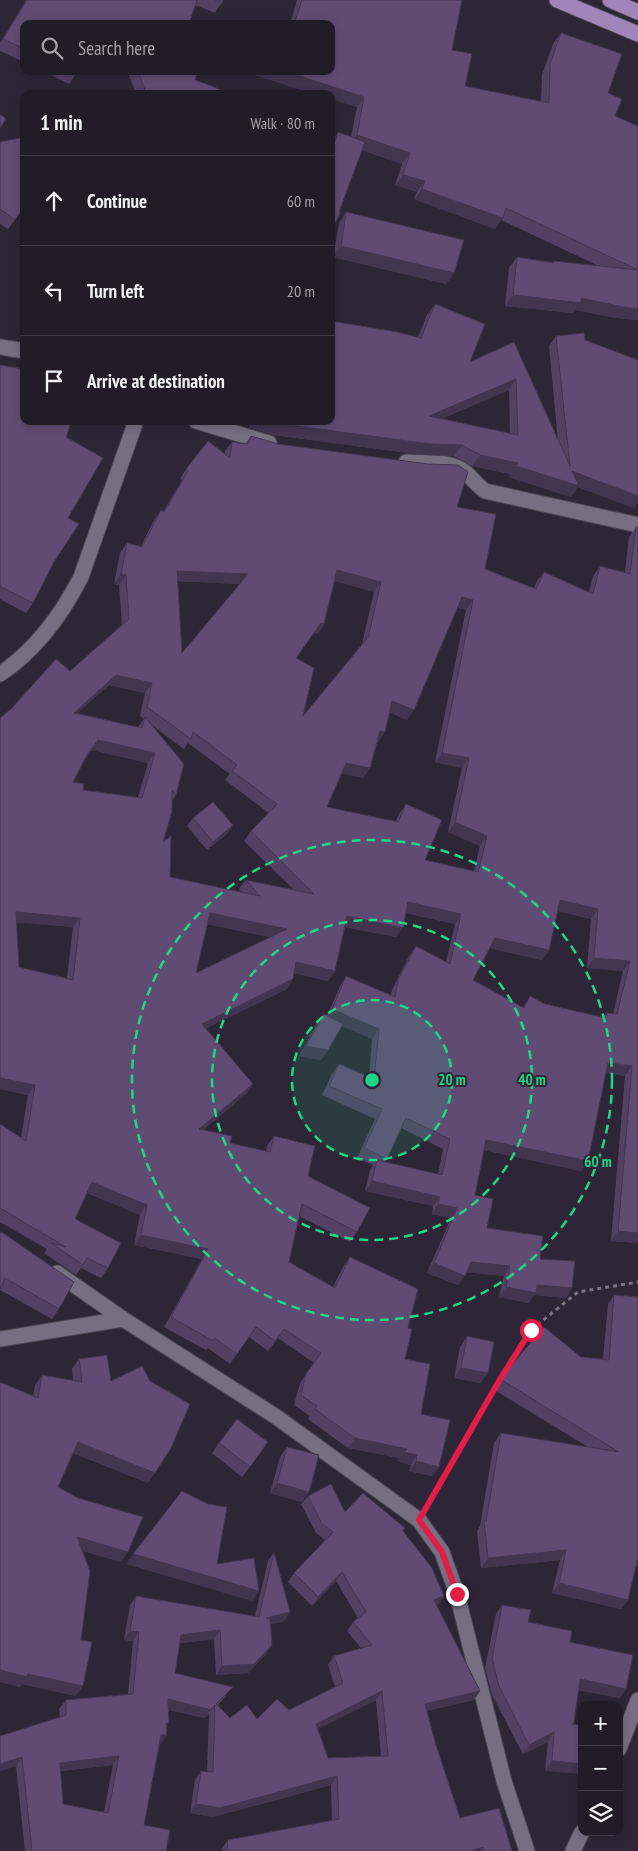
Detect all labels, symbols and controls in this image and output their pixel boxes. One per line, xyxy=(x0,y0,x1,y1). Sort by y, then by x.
search box xyxy=(20,20,335,75)
icon: search xyxy=(38,34,66,62)
text: Search here xyxy=(78,36,155,60)
text: 1 min xyxy=(40,109,82,136)
text: Walk · 80 m xyxy=(250,113,315,133)
icon: ahead xyxy=(40,187,68,215)
text: Continue xyxy=(87,189,147,213)
text: 60 m xyxy=(287,191,315,211)
icon: left xyxy=(40,277,68,305)
text: Turn left xyxy=(87,279,144,303)
text: 20 m xyxy=(287,281,315,301)
icon: arrive xyxy=(40,367,68,395)
text: Arrive at destination xyxy=(87,369,225,393)
text: 20 m xyxy=(438,1070,466,1089)
text: 40 m xyxy=(518,1070,546,1089)
centre of rings xyxy=(363,1071,381,1089)
text: 60 m xyxy=(584,1152,612,1171)
route start xyxy=(520,1319,543,1342)
route end xyxy=(446,1583,469,1606)
map controls xyxy=(578,1701,623,1836)
button: + xyxy=(578,1701,623,1746)
button: − xyxy=(578,1746,623,1791)
button: layers xyxy=(578,1791,623,1836)

